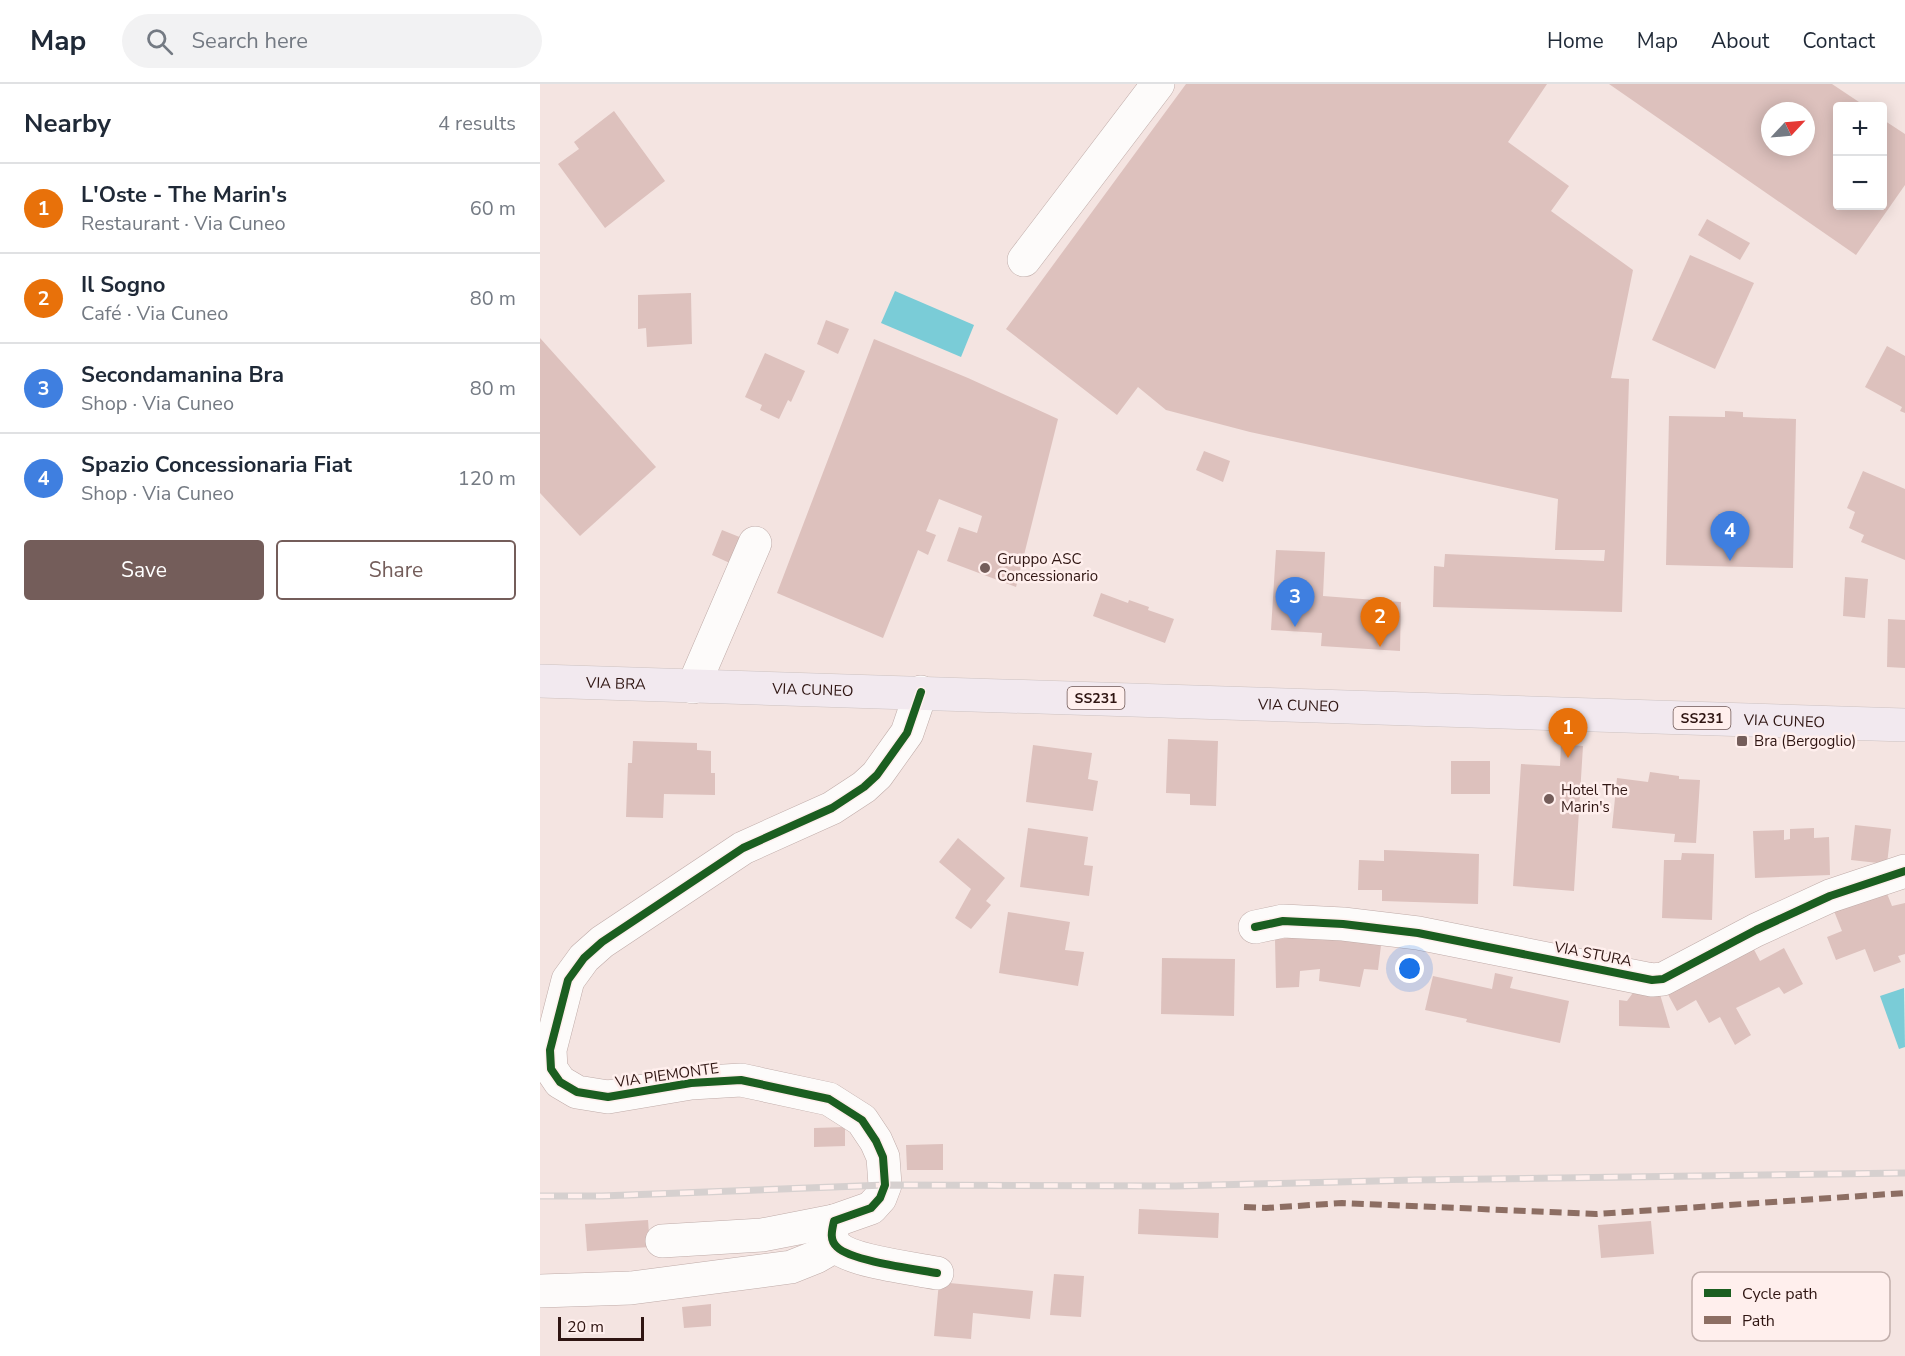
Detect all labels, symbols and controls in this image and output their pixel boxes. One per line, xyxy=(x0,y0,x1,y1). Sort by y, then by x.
search box xyxy=(122,14,542,68)
text: Map xyxy=(30,22,86,60)
icon: search xyxy=(143,25,176,58)
text: Search here xyxy=(191,26,308,56)
text: Home xyxy=(1547,27,1604,55)
text: Map xyxy=(1637,27,1678,55)
text: About xyxy=(1711,27,1769,55)
text: Contact xyxy=(1802,27,1875,55)
north arrow xyxy=(1761,102,1815,156)
map controls xyxy=(1833,102,1887,210)
button: + xyxy=(1833,102,1887,156)
text: Nearby xyxy=(24,106,111,141)
text: 4 results xyxy=(438,110,516,137)
button: − xyxy=(1833,156,1887,210)
text: L'Oste - The Marin's xyxy=(81,180,287,210)
text: 1 xyxy=(38,195,50,222)
text: 60 m xyxy=(470,195,516,222)
text: Restaurant · Via Cuneo xyxy=(81,210,286,237)
text: Il Sogno xyxy=(81,270,166,300)
text: 2 xyxy=(38,285,50,312)
text: 80 m xyxy=(470,285,516,312)
text: Café · Via Cuneo xyxy=(81,300,228,327)
text: Secondamanina Bra xyxy=(81,360,284,390)
text: 3 xyxy=(38,375,50,402)
text: 80 m xyxy=(470,375,516,402)
text: Shop · Via Cuneo xyxy=(81,390,234,417)
text: Spazio Concessionaria Fiat xyxy=(81,450,352,480)
text: 4 xyxy=(38,465,50,492)
text: 120 m xyxy=(458,465,516,492)
text: Shop · Via Cuneo xyxy=(81,480,234,507)
pin: 4 xyxy=(1710,512,1750,561)
button: Save xyxy=(24,540,264,600)
button: Share xyxy=(276,540,516,600)
place label: Gruppo ASC Concessionario xyxy=(997,549,1098,586)
marker: Gruppo ASC Concessionario xyxy=(978,561,992,575)
pin: 3 xyxy=(1276,578,1314,627)
pin: 2 xyxy=(1360,598,1400,647)
street label: VIA BRA xyxy=(585,672,646,694)
street label: VIA CUNEO xyxy=(771,678,854,701)
road number: SS231 xyxy=(1068,687,1124,709)
street label: VIA CUNEO xyxy=(1257,694,1340,717)
road number: SS231 xyxy=(1674,707,1730,729)
pin: 1 xyxy=(1548,708,1588,758)
street label: VIA CUNEO xyxy=(1742,710,1825,732)
place label: Bra (Bergoglio) xyxy=(1754,731,1856,751)
marker: Bra (Bergoglio) xyxy=(1735,734,1749,748)
place label: Hotel The Marin's xyxy=(1561,780,1628,817)
marker: Hotel The Marin's xyxy=(1542,792,1556,806)
street label: VIA STURA xyxy=(1551,936,1634,971)
your location xyxy=(1395,954,1424,983)
street label: VIA PIEMONTE xyxy=(613,1058,720,1092)
legend xyxy=(1692,1272,1890,1341)
text: Cycle path xyxy=(1742,1283,1818,1305)
text: Path xyxy=(1742,1310,1775,1332)
scale bar xyxy=(558,1314,644,1342)
text: 20 m xyxy=(567,1316,604,1338)

